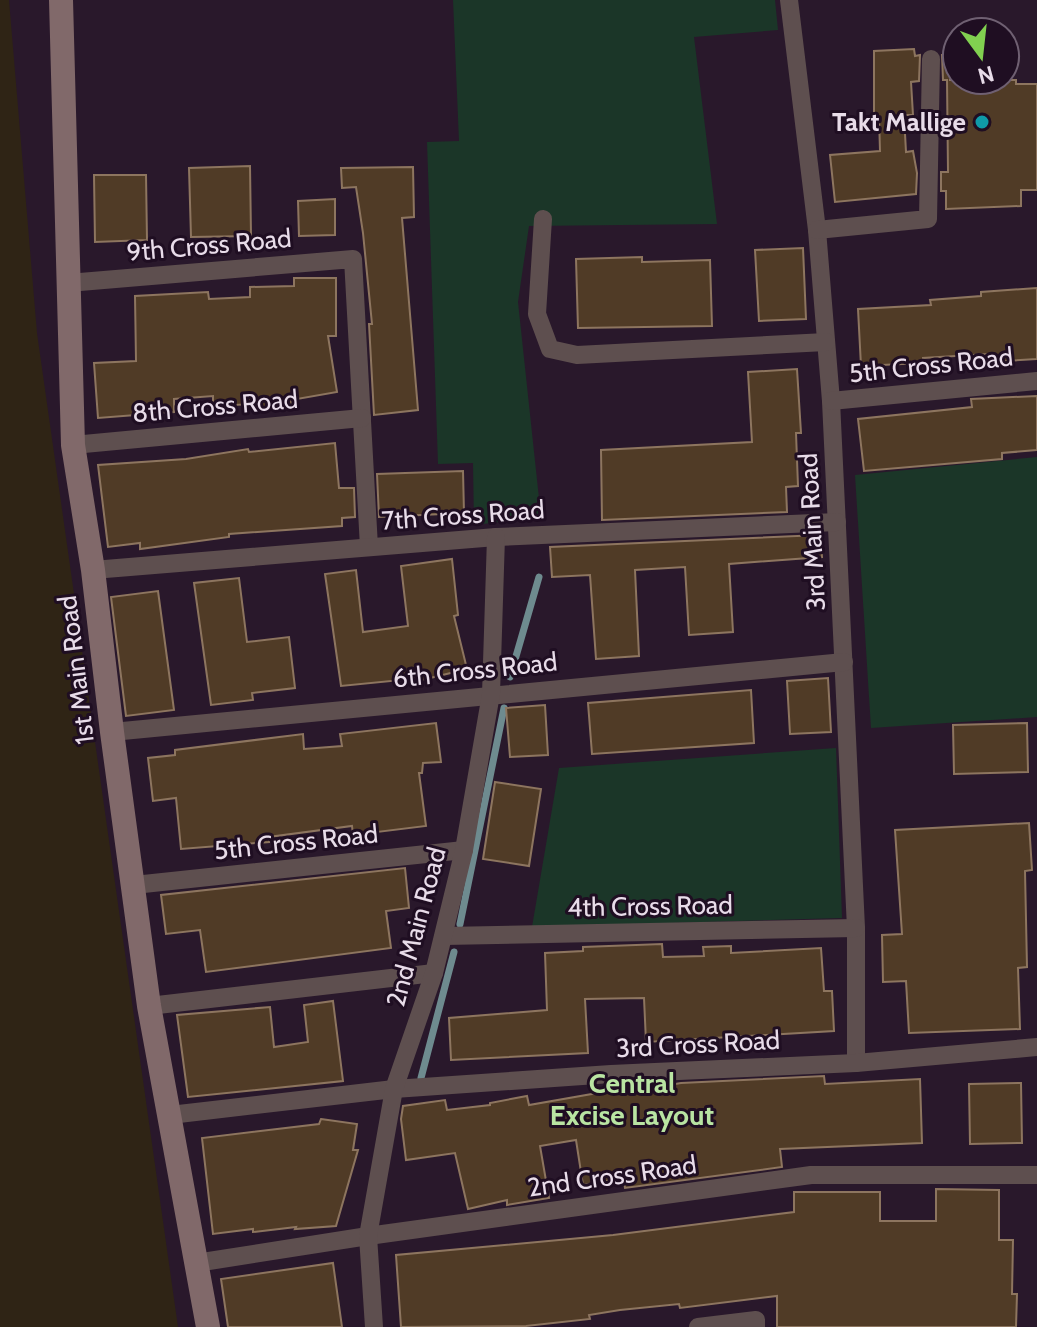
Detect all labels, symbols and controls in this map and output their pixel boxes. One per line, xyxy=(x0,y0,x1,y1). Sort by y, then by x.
north arrow xyxy=(941,16,1021,96)
text: N xyxy=(975,60,997,90)
place label: Takt Mallige xyxy=(832,106,966,138)
marker: Takt Mallige xyxy=(973,113,991,131)
street label: 9th Cross Road xyxy=(125,222,293,268)
street label: 5th Cross Road xyxy=(847,340,1015,390)
street label: 8th Cross Road xyxy=(131,383,299,429)
street label: 3rd Main Road xyxy=(792,452,832,612)
street label: 7th Cross Road xyxy=(380,493,546,537)
street label: 1st Main Road xyxy=(51,594,101,746)
street label: 6th Cross Road xyxy=(391,645,559,695)
street label: 5th Cross Road xyxy=(212,817,380,867)
street label: 2nd Main Road xyxy=(379,844,453,1010)
street label: 4th Cross Road xyxy=(567,889,733,923)
street label: 3rd Cross Road xyxy=(615,1024,781,1064)
district label: Central Excise Layout xyxy=(550,1066,714,1132)
street label: 2nd Cross Road xyxy=(525,1148,699,1204)

